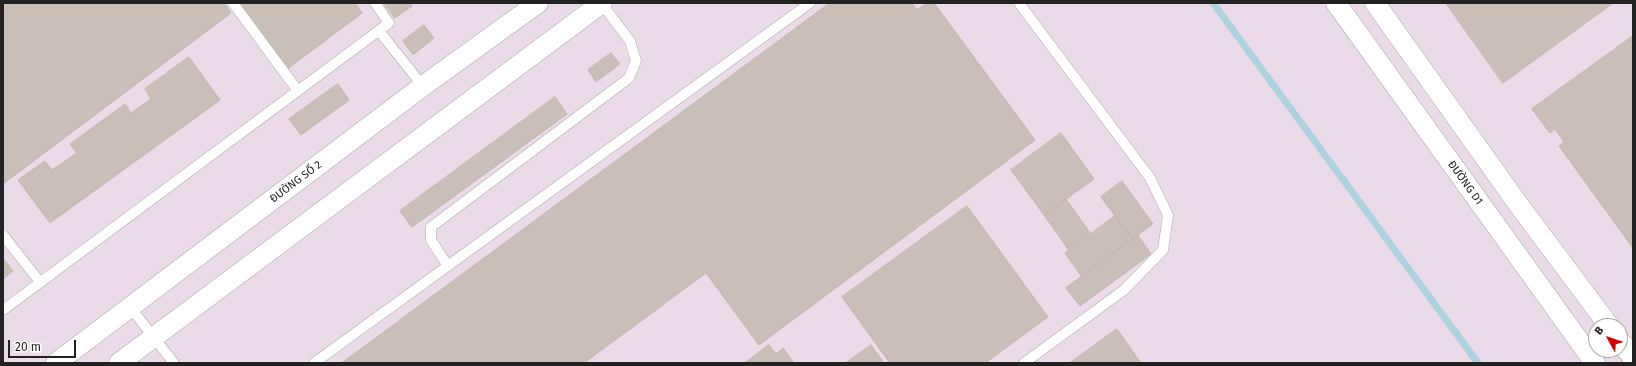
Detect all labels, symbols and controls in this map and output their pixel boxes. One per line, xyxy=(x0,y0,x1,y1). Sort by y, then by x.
street label: ĐƯỜNG SỐ 2 xyxy=(267,158,325,206)
street label: ĐƯỜNG D1 xyxy=(1445,158,1485,208)
north arrow xyxy=(1588,318,1628,358)
text: B xyxy=(1592,324,1606,338)
scale bar xyxy=(10,332,78,358)
text: 20 m xyxy=(15,340,41,354)

